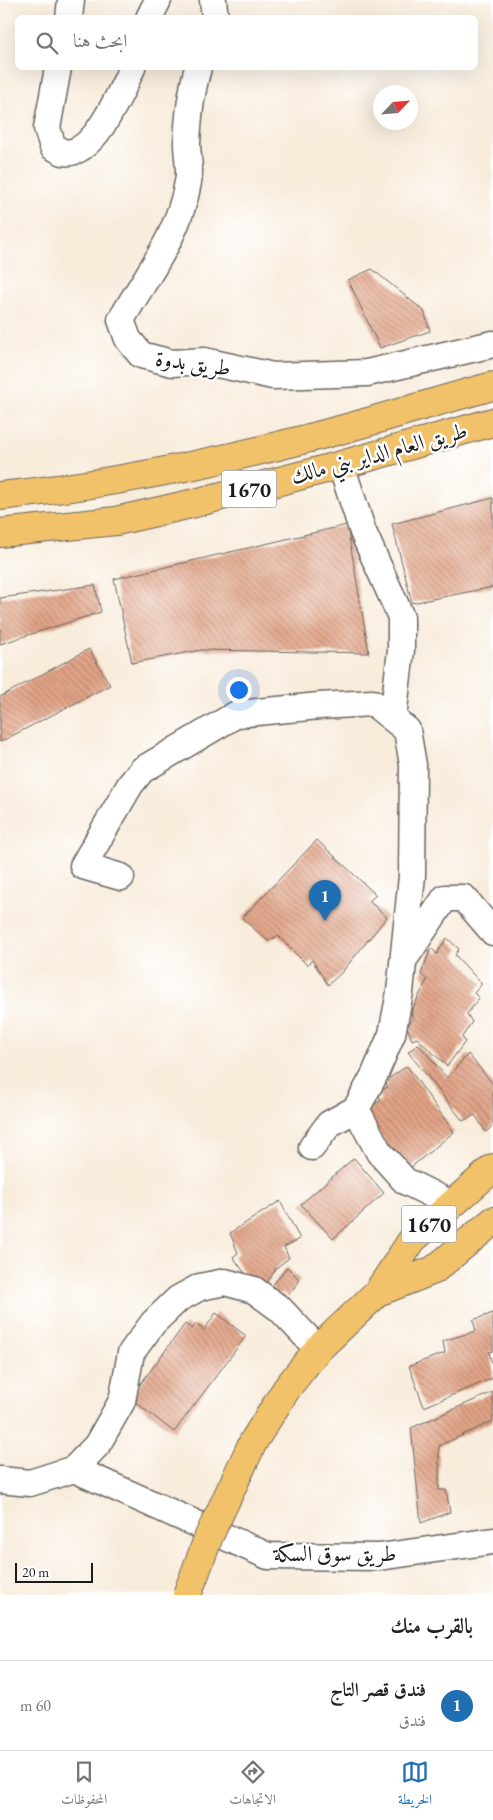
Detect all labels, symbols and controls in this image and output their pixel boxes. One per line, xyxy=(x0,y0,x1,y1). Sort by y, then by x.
search box xyxy=(15,15,478,70)
text: ابحث هنا xyxy=(73,28,127,53)
icon: search xyxy=(33,29,61,57)
north arrow xyxy=(373,85,418,130)
street label: طريق بدوة xyxy=(153,343,233,383)
street label: طريق العام الداير بني مالك xyxy=(288,416,472,495)
road number: 1670 xyxy=(222,470,276,508)
your location xyxy=(226,677,252,703)
pin: 1 xyxy=(309,880,341,921)
road number: 1670 xyxy=(402,1206,456,1242)
street label: طريق سوق السكة xyxy=(273,1539,396,1568)
scale bar xyxy=(15,1560,92,1583)
text: 20 m xyxy=(22,1563,49,1581)
text: بالقرب منك xyxy=(390,1612,473,1639)
text: فندق قصر التاج xyxy=(330,1677,426,1702)
text: 60 m xyxy=(20,1695,51,1716)
text: 1 xyxy=(453,1695,461,1716)
text: فندق xyxy=(399,1710,426,1731)
tab: المحفوظات xyxy=(61,1758,107,1813)
tab: الاتجاهات xyxy=(229,1758,276,1813)
tab: الخريطة xyxy=(398,1758,432,1813)

